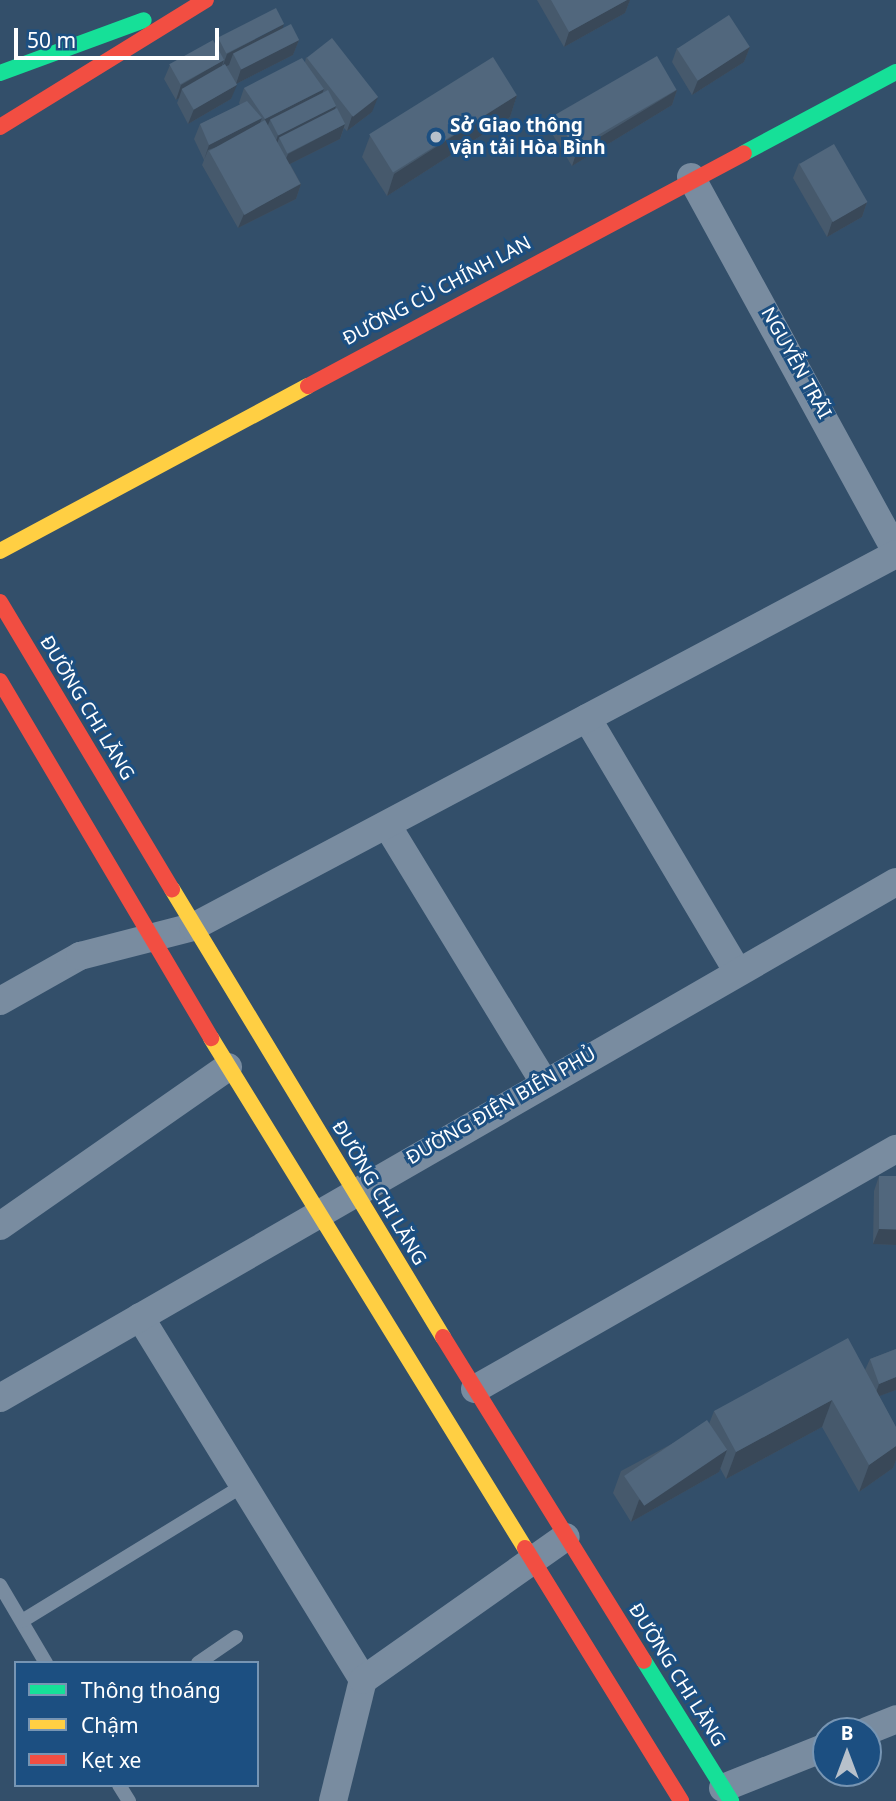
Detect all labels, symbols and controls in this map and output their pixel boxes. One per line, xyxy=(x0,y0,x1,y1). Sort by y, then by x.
scale bar xyxy=(18,14,222,58)
text: 50 m xyxy=(27,26,76,54)
place label: Sở Giao thông vận tải Hòa Bình xyxy=(450,115,606,159)
marker: Sở Giao thông vận tải Hòa Bình xyxy=(428,129,444,145)
street label: ĐƯỜNG CÙ CHÍNH LAN xyxy=(339,232,535,350)
street label: NGUYỄN TRÃI xyxy=(756,303,836,423)
street label: ĐƯỜNG CHI LĂNG xyxy=(35,632,139,784)
street label: ĐƯỜNG ĐIỆN BIÊN PHỦ xyxy=(402,1042,600,1170)
street label: ĐƯỜNG CHI LĂNG xyxy=(327,1117,431,1269)
street label: ĐƯỜNG CHI LĂNG xyxy=(624,1599,730,1751)
legend xyxy=(14,1661,259,1787)
text: Thông thoáng xyxy=(81,1676,221,1704)
text: Chậm xyxy=(81,1711,139,1739)
north arrow xyxy=(812,1717,882,1787)
text: B xyxy=(841,1720,853,1746)
text: Kẹt xe xyxy=(81,1746,141,1774)

